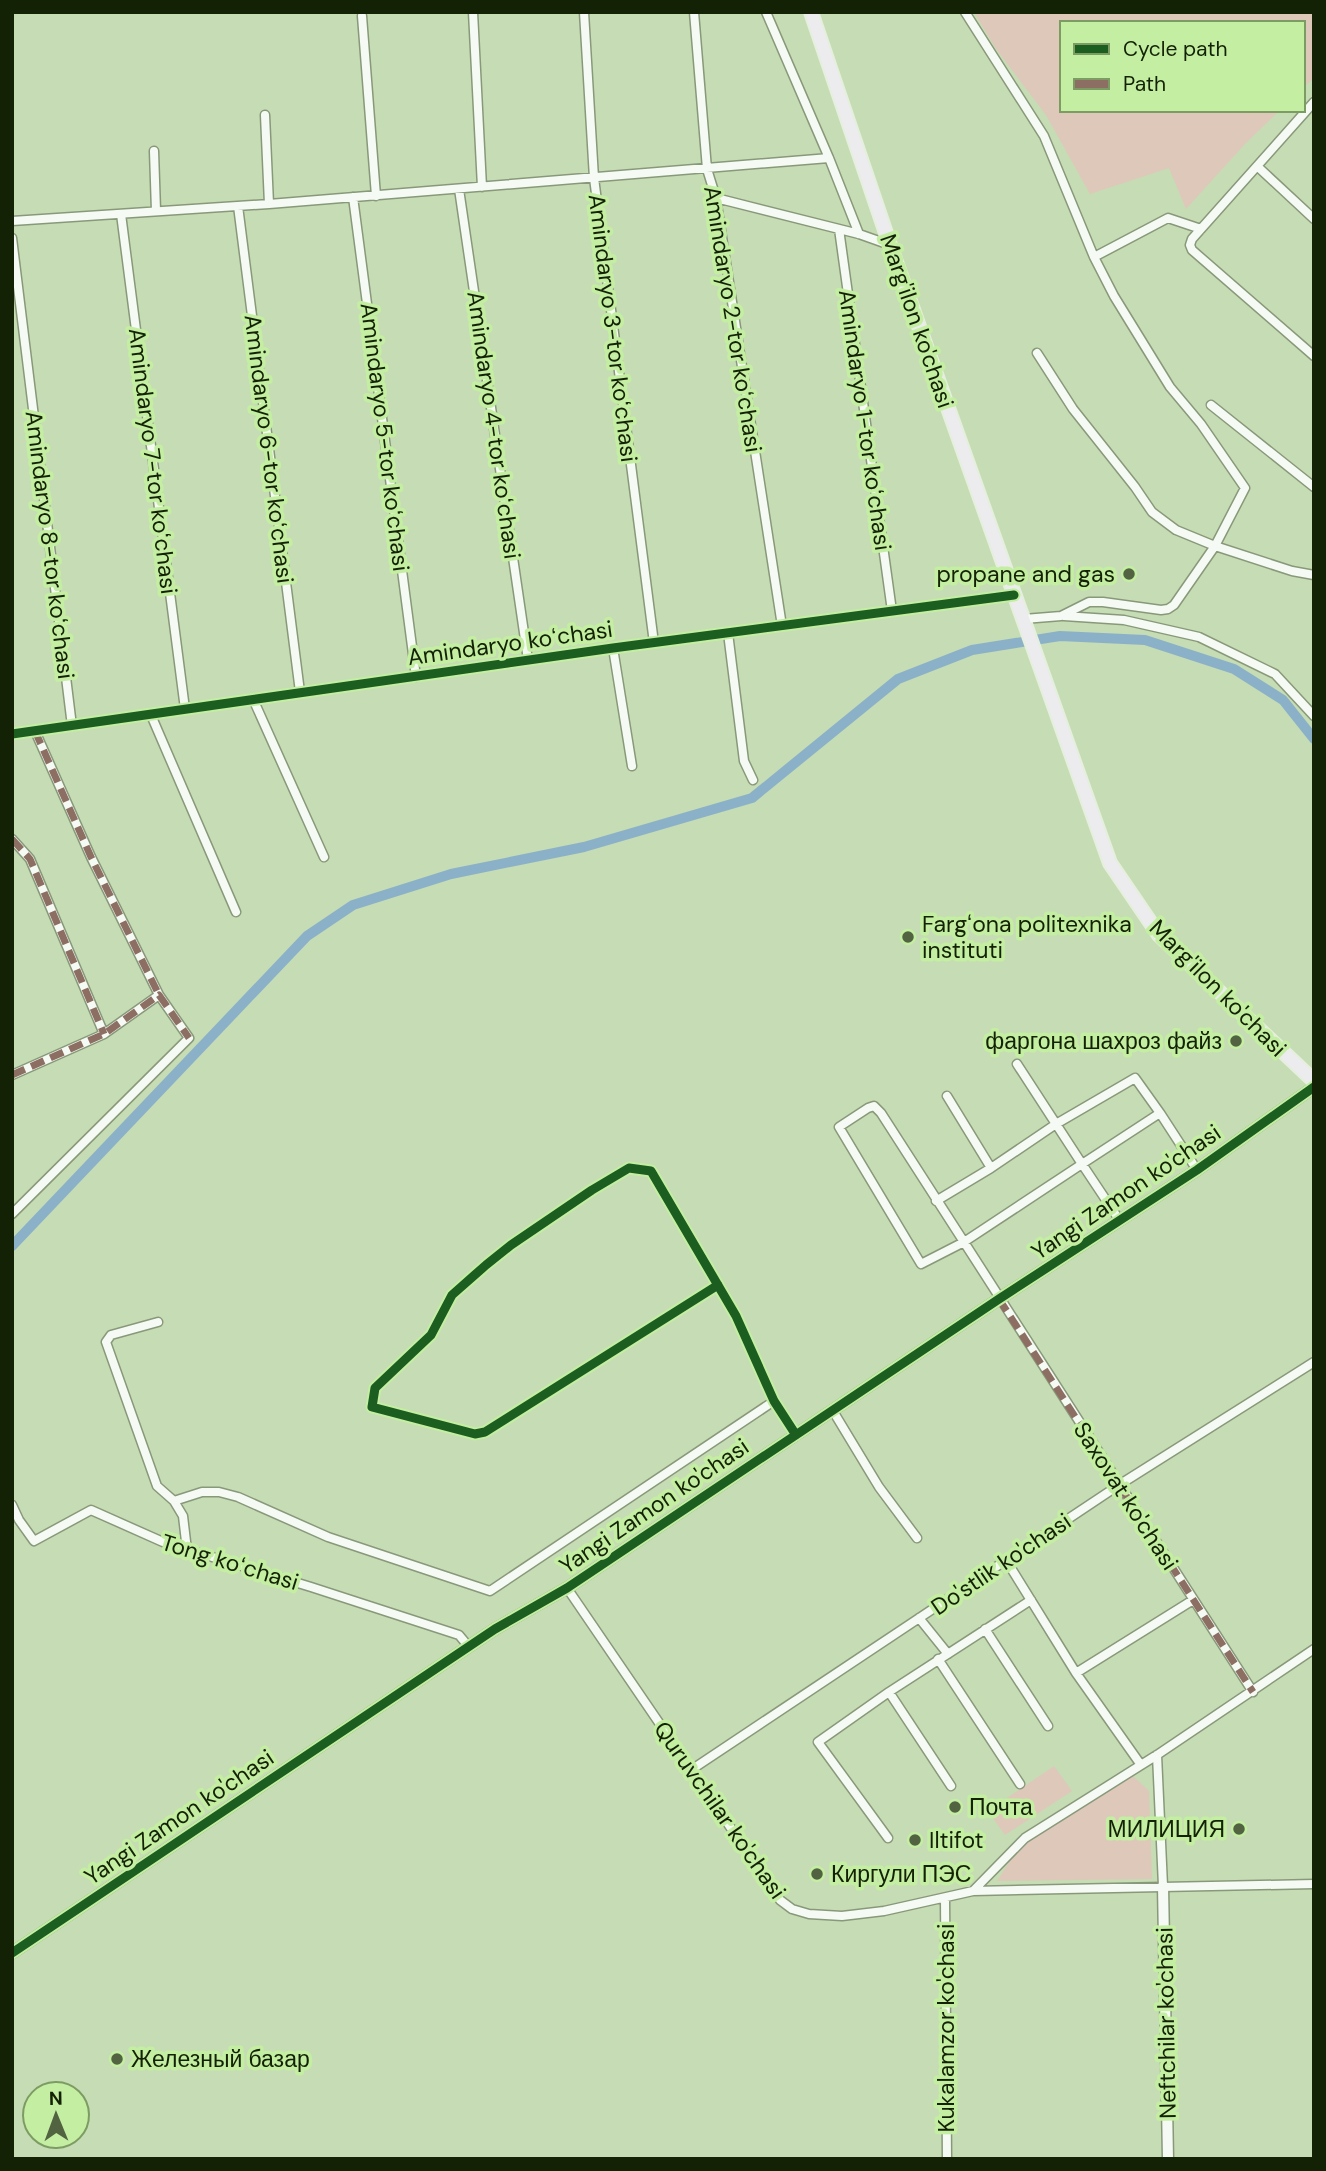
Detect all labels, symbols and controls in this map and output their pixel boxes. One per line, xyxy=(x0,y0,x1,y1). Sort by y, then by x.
legend xyxy=(1060,21,1305,112)
text: Cycle path xyxy=(1123,35,1228,63)
text: Path xyxy=(1123,70,1166,98)
street label: Amindaryo 2-tor koʻchasi xyxy=(697,184,769,454)
street label: Amindaryo 3-tor koʻchasi xyxy=(582,192,644,464)
street label: Marg'ilon ko'chasi xyxy=(873,230,961,412)
street label: Amindaryo 1-tor koʻchasi xyxy=(832,287,898,553)
street label: Amindaryo 4-tor koʻchasi xyxy=(460,289,528,561)
street label: Amindaryo 5-tor koʻchasi xyxy=(354,301,416,573)
street label: Amindaryo 6-tor koʻchasi xyxy=(238,313,300,585)
street label: Amindaryo 7-tor koʻchasi xyxy=(122,326,184,596)
street label: Amindaryo 8-tor koʻchasi xyxy=(19,409,81,681)
place label: propane and gas xyxy=(936,559,1115,589)
marker: propane and gas xyxy=(1121,566,1137,582)
street label: Amindaryo koʻchasi xyxy=(405,614,615,672)
place label: Fargʻona politexnika instituti xyxy=(922,909,1132,965)
street label: Marg'ilon ko'chasi xyxy=(1143,913,1293,1063)
marker: Fargʻona politexnika instituti xyxy=(900,929,916,945)
place label: фаргона шахроз файз xyxy=(985,1026,1222,1056)
marker: фаргона шахроз файз xyxy=(1228,1033,1244,1049)
street label: Yangi Zamon ko'chasi xyxy=(1025,1117,1227,1267)
street label: Saxovat ko'chasi xyxy=(1067,1416,1185,1576)
street label: Yangi Zamon ko'chasi xyxy=(553,1431,755,1581)
street label: Do'stlik ko'chasi xyxy=(925,1506,1077,1622)
street label: Tong koʻchasi xyxy=(158,1527,302,1597)
street label: Quruvchilar ko'chasi xyxy=(647,1715,793,1905)
street label: Yangi Zamon ko'chasi xyxy=(78,1742,280,1892)
place label: Почта xyxy=(969,1792,1033,1822)
marker: Почта xyxy=(947,1799,963,1815)
place label: МИЛИЦИЯ xyxy=(1108,1814,1225,1844)
marker: МИЛИЦИЯ xyxy=(1231,1821,1247,1837)
place label: Iltifot xyxy=(929,1825,984,1855)
marker: Iltifot xyxy=(907,1832,923,1848)
place label: Киргули ПЭС xyxy=(831,1859,971,1889)
marker: Киргули ПЭС xyxy=(809,1866,825,1882)
street label: Kukalamzor ko'chasi xyxy=(931,1923,961,2133)
street label: Neftchilar ko'chasi xyxy=(1149,1927,1183,2119)
place label: Железный базар xyxy=(131,2044,310,2074)
marker: Железный базар xyxy=(109,2051,125,2067)
north arrow xyxy=(21,2080,91,2150)
text: N xyxy=(49,2086,63,2111)

